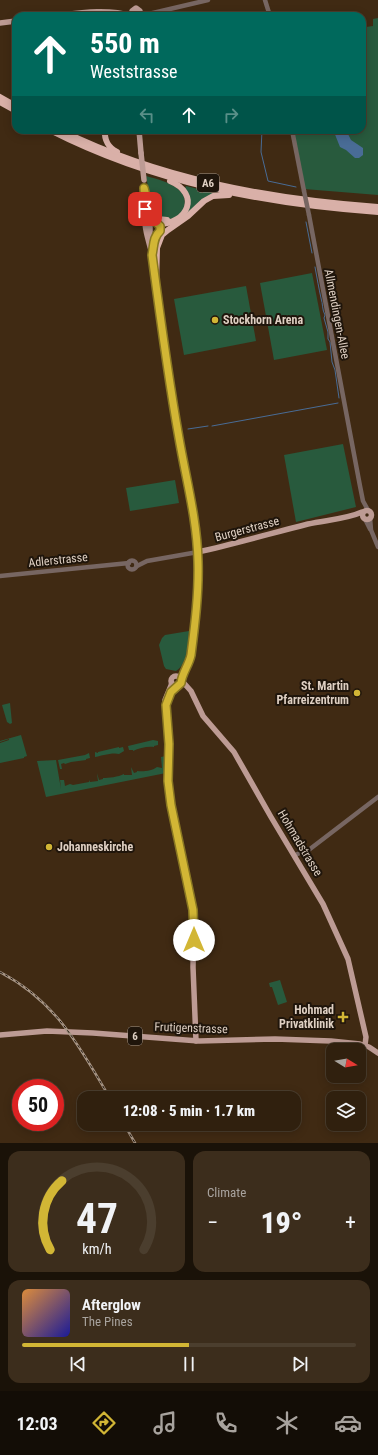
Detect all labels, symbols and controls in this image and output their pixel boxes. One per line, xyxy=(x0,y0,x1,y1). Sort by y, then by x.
text: 550 m xyxy=(90,27,160,60)
icon: ahead xyxy=(24,28,76,80)
text: Weststrasse xyxy=(90,61,178,82)
icon: left xyxy=(136,104,158,126)
icon: ahead xyxy=(178,104,200,126)
icon: right xyxy=(220,104,242,126)
road number: A6 xyxy=(197,174,219,192)
pin xyxy=(128,192,162,226)
icon: arrive xyxy=(134,198,156,220)
street label: Allmendingen-Allee xyxy=(321,268,353,361)
place label: Stockhorn Arena xyxy=(223,313,303,327)
marker: Stockhorn Arena xyxy=(210,315,220,325)
street label: Burgerstrasse xyxy=(213,514,281,544)
street label: Adlerstrasse xyxy=(28,550,89,570)
place label: St. Martin Pfarreizentrum xyxy=(277,679,349,707)
marker: St. Martin Pfarreizentrum xyxy=(352,688,362,698)
street label: Hohmadstrasse xyxy=(275,807,325,879)
place label: Johanneskirche xyxy=(57,840,133,854)
marker: Johanneskirche xyxy=(44,842,54,852)
position arrow xyxy=(173,919,215,961)
place label: Hohmad Privatklinik xyxy=(279,1003,334,1031)
marker: Hohmad Privatklinik xyxy=(337,1011,349,1023)
street label: Frutigenstrasse xyxy=(154,1020,228,1036)
road number: 6 xyxy=(128,1027,142,1045)
north arrow xyxy=(326,1043,366,1083)
map controls xyxy=(326,1043,366,1131)
speed limit sign: 50 xyxy=(12,1079,64,1131)
button: layers xyxy=(326,1091,366,1131)
text: 12:08 · 5 min · 1.7 km xyxy=(123,1102,255,1120)
text: Climate xyxy=(207,1185,246,1200)
text: 47 xyxy=(75,1193,118,1242)
text: 19° xyxy=(260,1205,303,1240)
text: − xyxy=(207,1210,218,1235)
text: + xyxy=(345,1210,356,1235)
text: km/h xyxy=(82,1240,111,1256)
text: Afterglow xyxy=(82,1296,141,1314)
text: The Pines xyxy=(82,1314,133,1329)
icon: previous xyxy=(67,1353,89,1375)
icon: pause xyxy=(178,1353,200,1375)
icon: next xyxy=(289,1353,311,1375)
icon: directions xyxy=(90,1409,118,1437)
icon: music xyxy=(151,1409,179,1437)
icon: phone xyxy=(212,1409,240,1437)
icon: climate xyxy=(273,1409,301,1437)
icon: car xyxy=(334,1409,362,1437)
text: 12:03 xyxy=(16,1413,58,1434)

